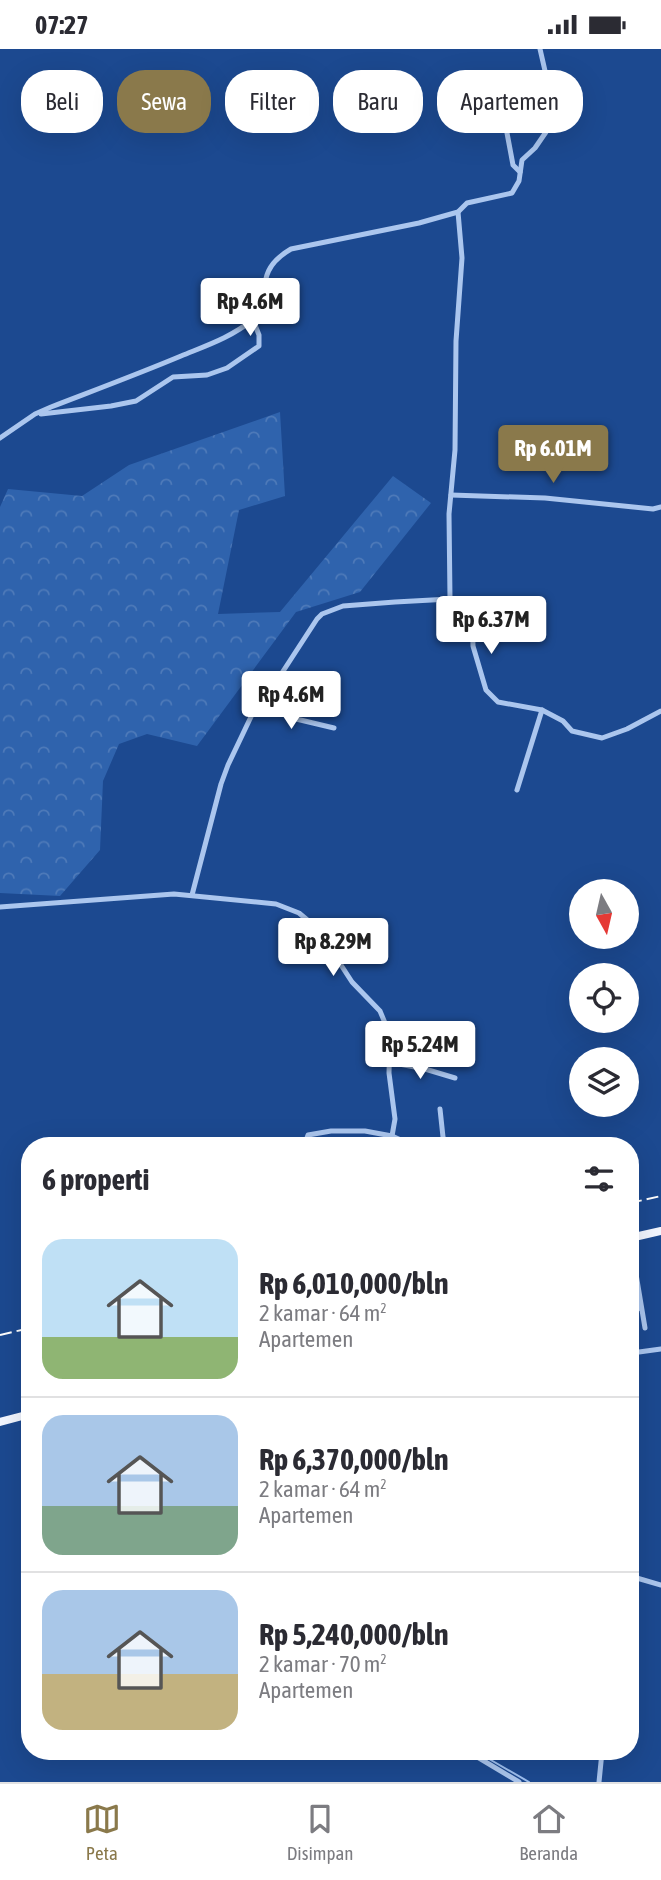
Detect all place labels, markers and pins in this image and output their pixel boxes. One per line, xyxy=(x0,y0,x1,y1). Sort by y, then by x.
pin: Rp 4.6M xyxy=(185,279,315,338)
pin: Rp 6.01M xyxy=(481,425,625,485)
pin: Rp 6.37M xyxy=(419,597,563,656)
pin: Rp 4.6M xyxy=(226,671,356,731)
pin: Rp 8.29M xyxy=(261,919,405,978)
pin: Rp 5.24M xyxy=(348,1021,492,1081)

